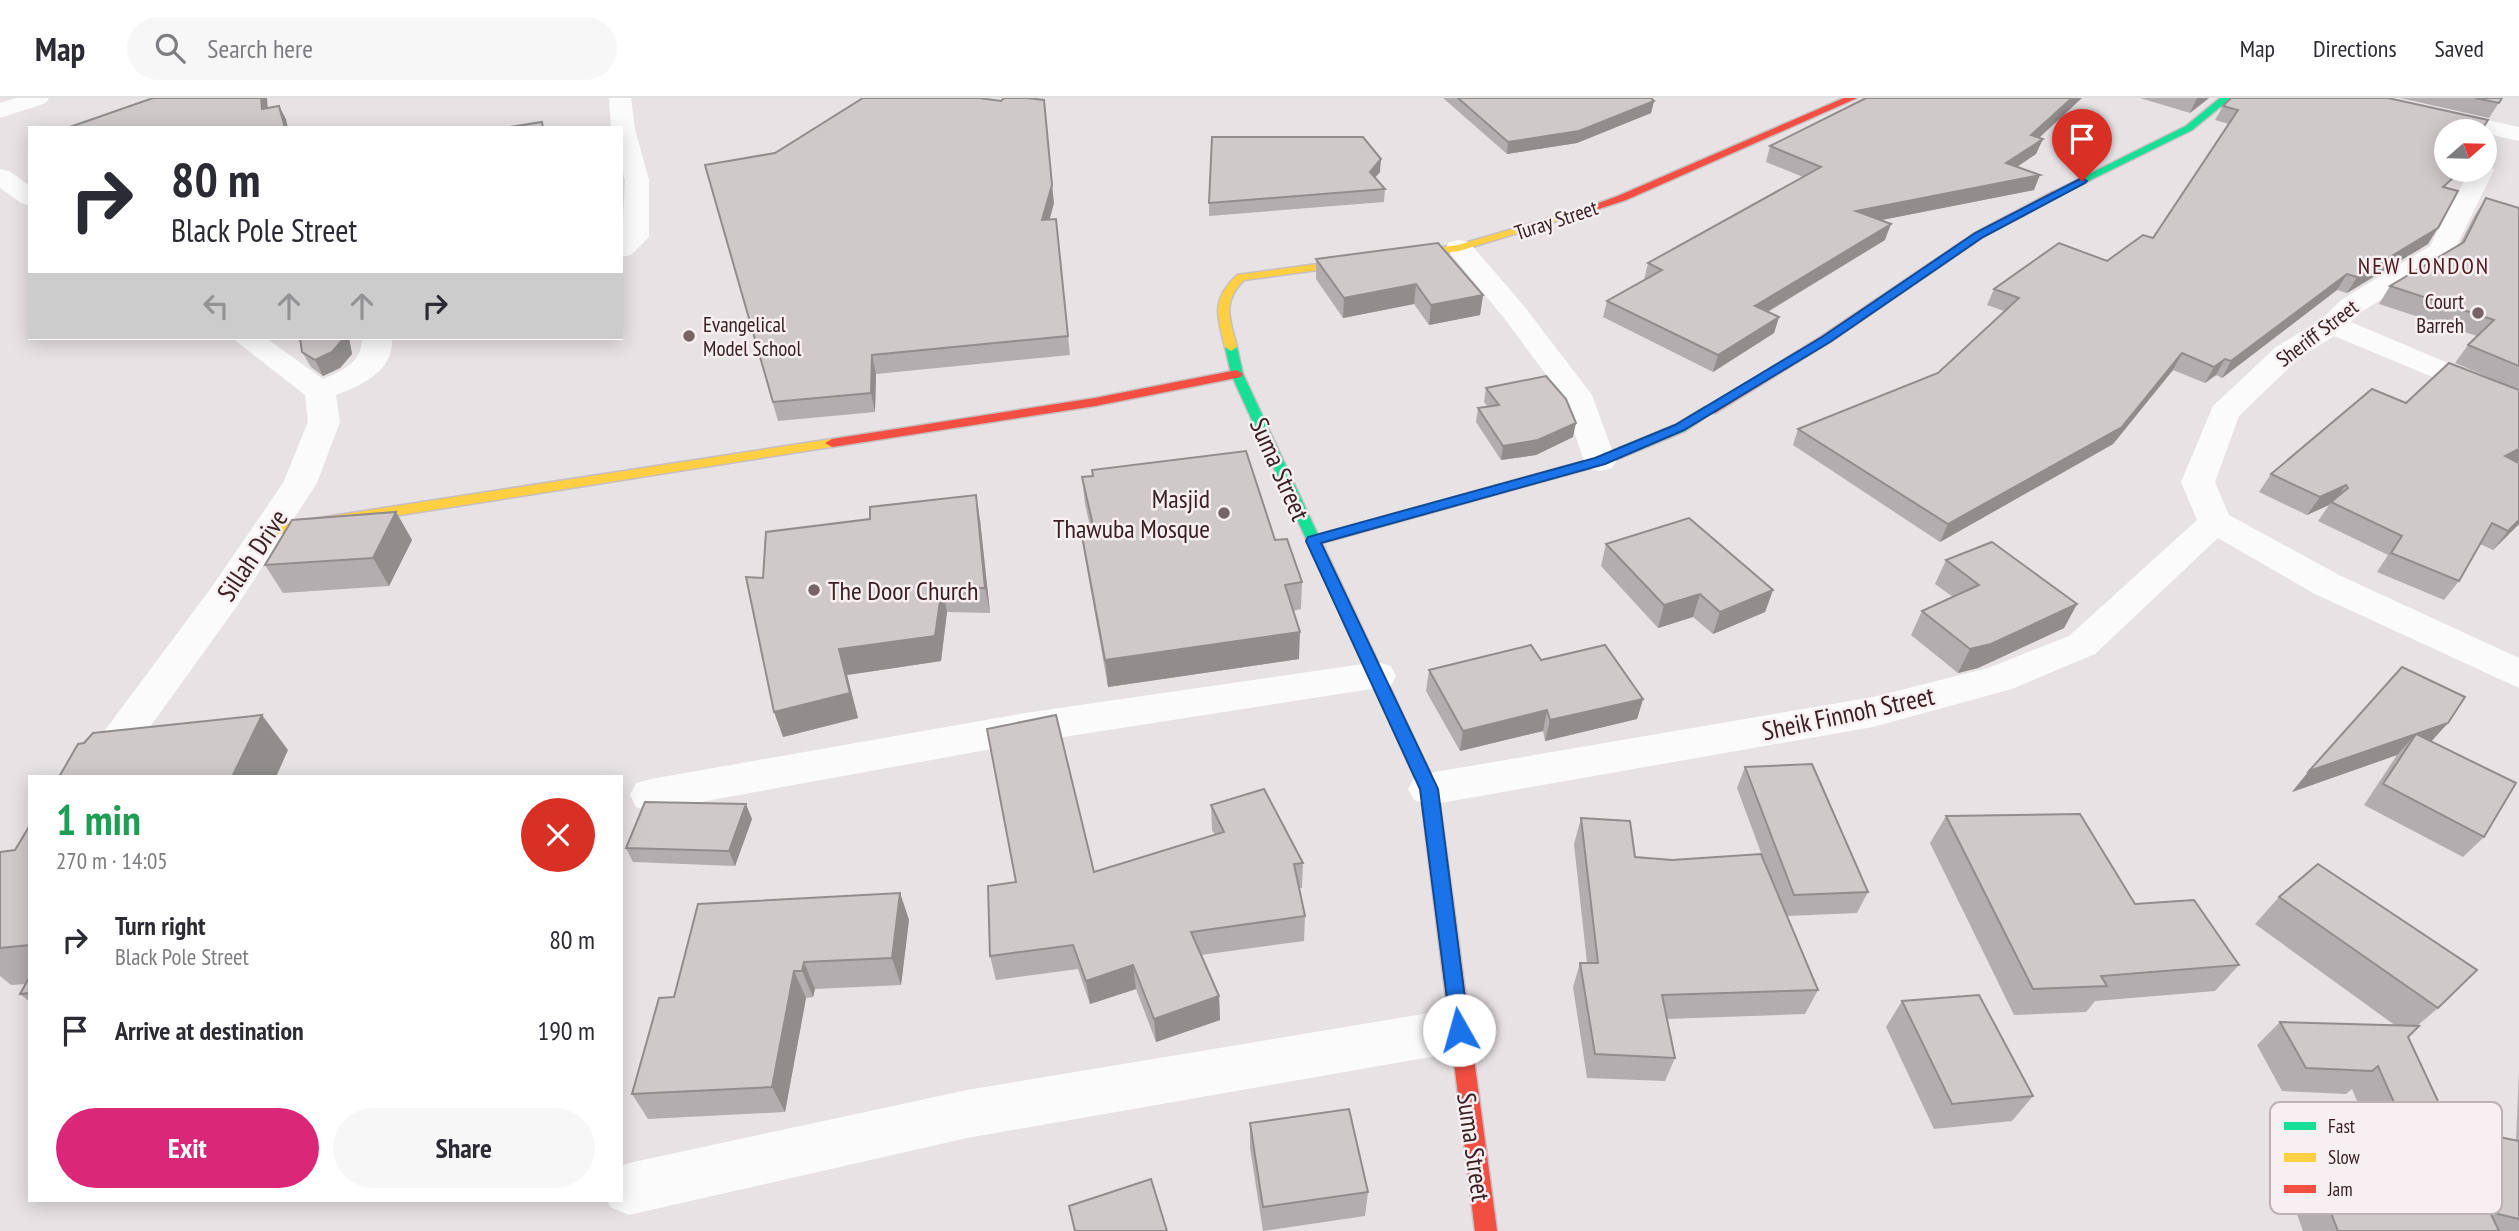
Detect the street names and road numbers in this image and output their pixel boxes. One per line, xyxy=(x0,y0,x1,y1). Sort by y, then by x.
street label: Turay Street xyxy=(1511,194,1601,246)
street label: Sheriff Street xyxy=(2271,293,2364,373)
street label: Suma Street xyxy=(1243,412,1317,526)
street label: Sillah Drive xyxy=(209,503,295,607)
street label: Sheik Finnoh Street xyxy=(1759,679,1937,747)
street label: Suma Street xyxy=(1450,1091,1498,1203)

